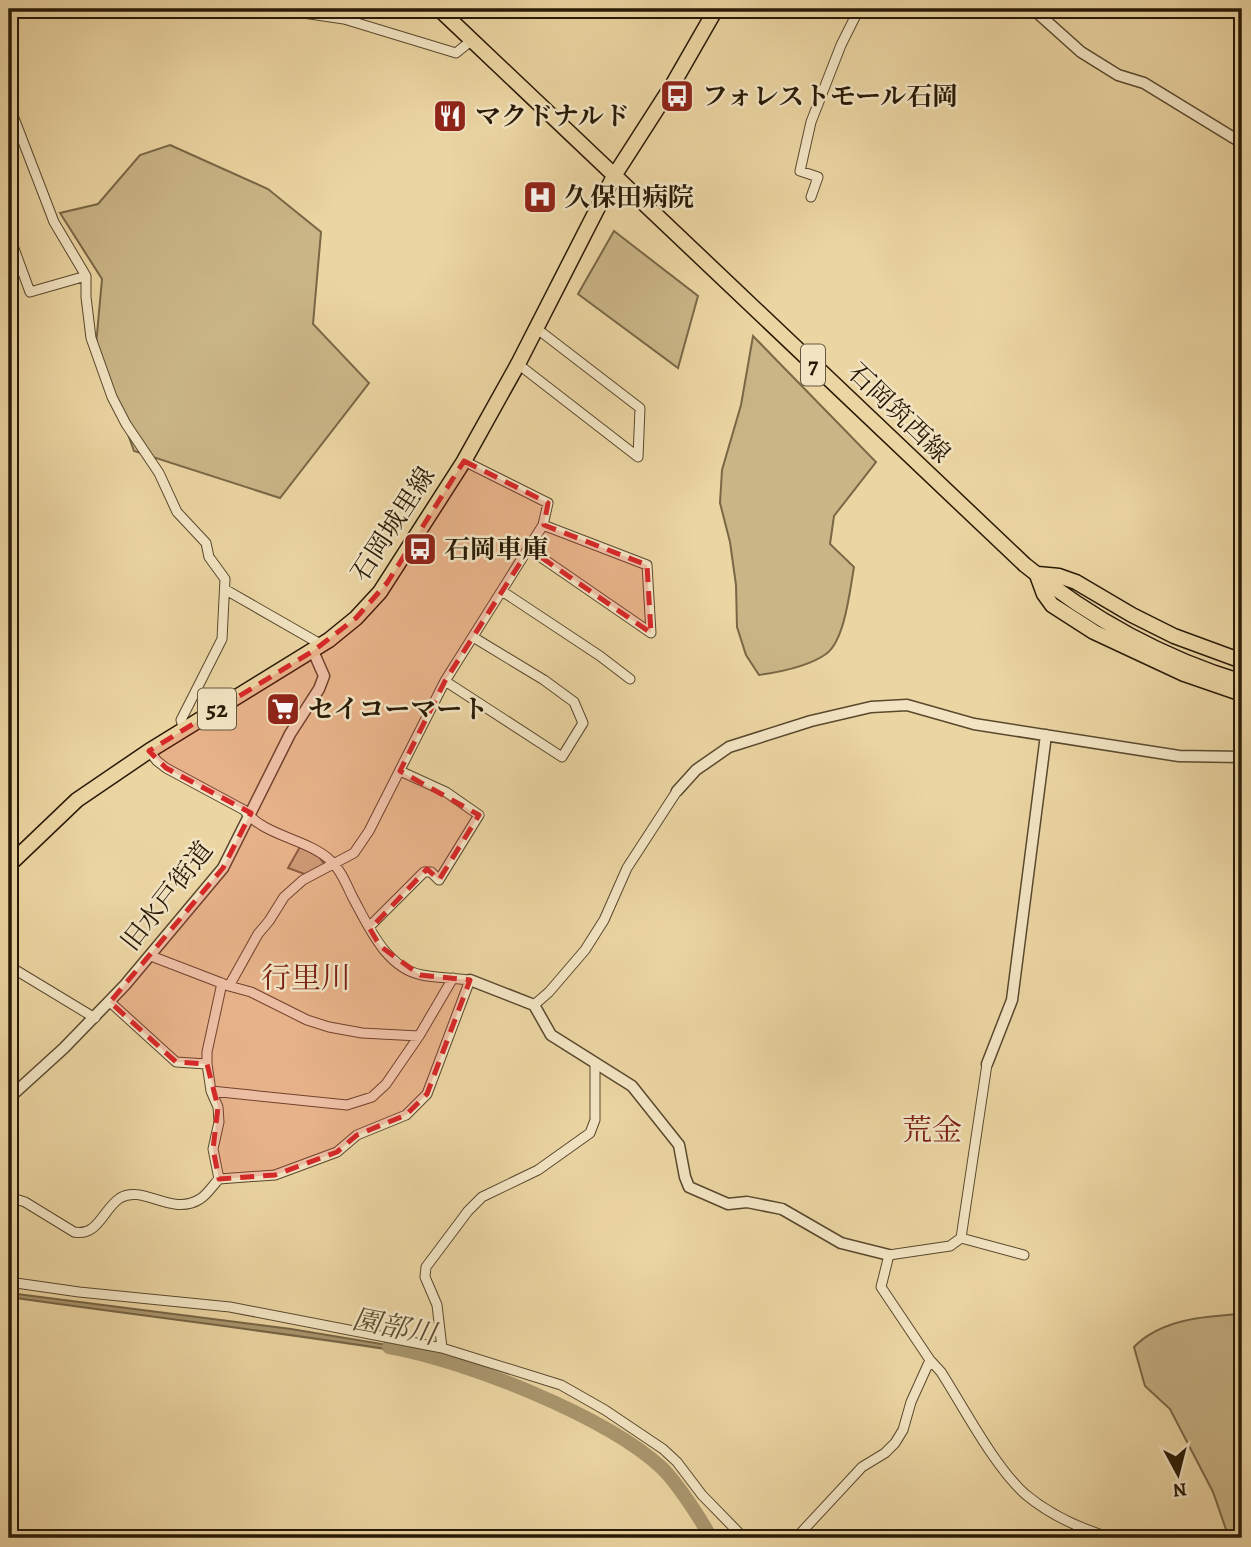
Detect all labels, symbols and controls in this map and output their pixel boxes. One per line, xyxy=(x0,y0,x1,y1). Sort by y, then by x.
bus stop icon: フォレストモール石岡 xyxy=(658,77,696,115)
place label: フォレストモール石岡 xyxy=(702,79,958,114)
restaurant icon: マクドナルド xyxy=(431,97,469,135)
place label: マクドナルド xyxy=(475,99,630,134)
hospital icon: 久保田病院 xyxy=(521,178,559,216)
place label: 久保田病院 xyxy=(564,180,694,215)
road number: 7 xyxy=(801,344,825,386)
street label: 石岡筑西線 xyxy=(840,355,958,471)
street label: 石岡城里線 xyxy=(343,460,443,588)
bus stop icon: 石岡車庫 xyxy=(401,530,439,568)
place label: 石岡車庫 xyxy=(444,532,548,567)
road number: 52 xyxy=(198,688,236,730)
supermarket icon: セイコーマート xyxy=(264,690,302,728)
place label: セイコーマート xyxy=(308,692,488,727)
street label: 旧水戸街道 xyxy=(113,834,221,958)
district label: 行里川 xyxy=(261,958,351,998)
district label: 荒金 xyxy=(902,1110,962,1150)
water label: 園部川 xyxy=(349,1300,442,1354)
north arrow xyxy=(1142,1438,1212,1508)
text: N xyxy=(1171,1476,1188,1504)

